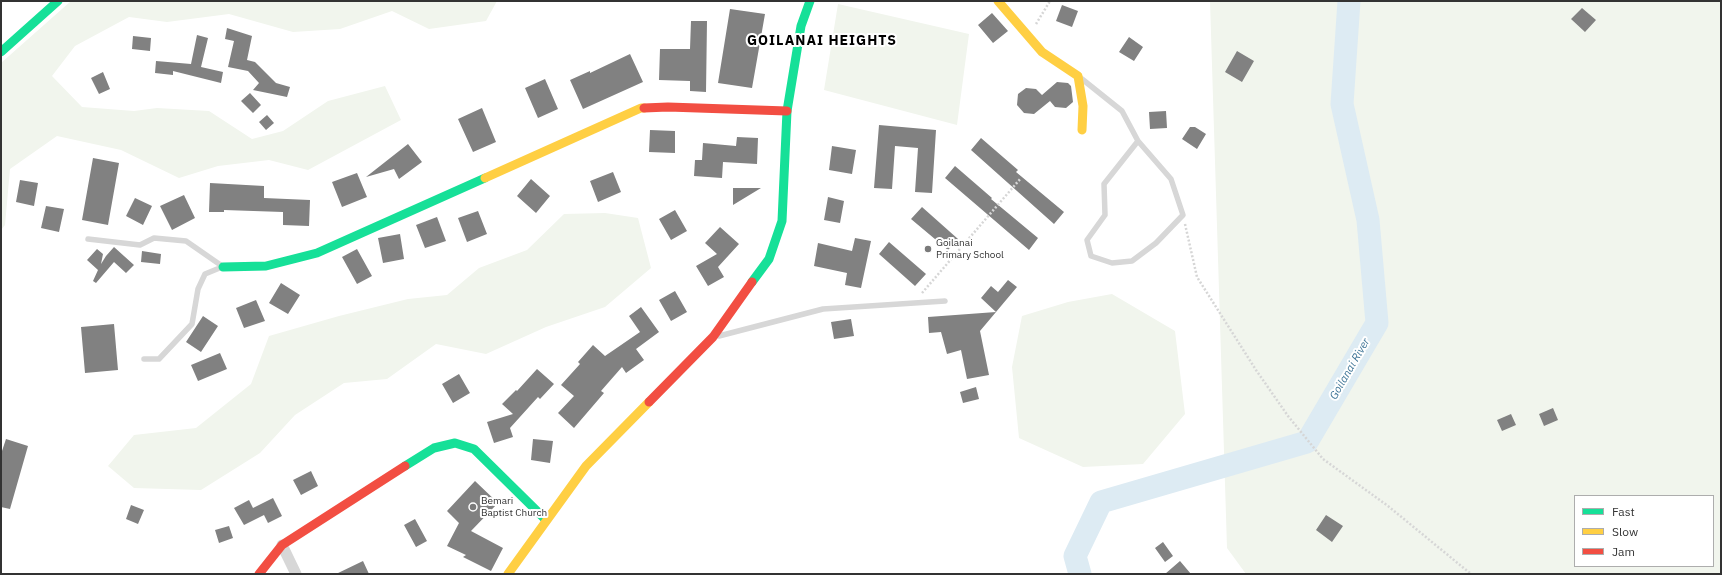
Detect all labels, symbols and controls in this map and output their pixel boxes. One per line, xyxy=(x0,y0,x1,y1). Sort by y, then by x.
district label: GOILANAI HEIGHTS xyxy=(747,33,897,49)
place label: Goilanai Primary School xyxy=(936,237,1004,260)
marker: Goilanai Primary School xyxy=(923,244,933,254)
water label: Goilanai River xyxy=(1327,336,1373,402)
place label: Bemari Baptist Church xyxy=(481,495,547,518)
legend xyxy=(1574,495,1714,567)
marker: Bemari Baptist Church xyxy=(468,502,478,512)
text: Fast xyxy=(1612,504,1635,519)
text: Slow xyxy=(1612,524,1638,539)
text: Jam xyxy=(1612,544,1635,559)

